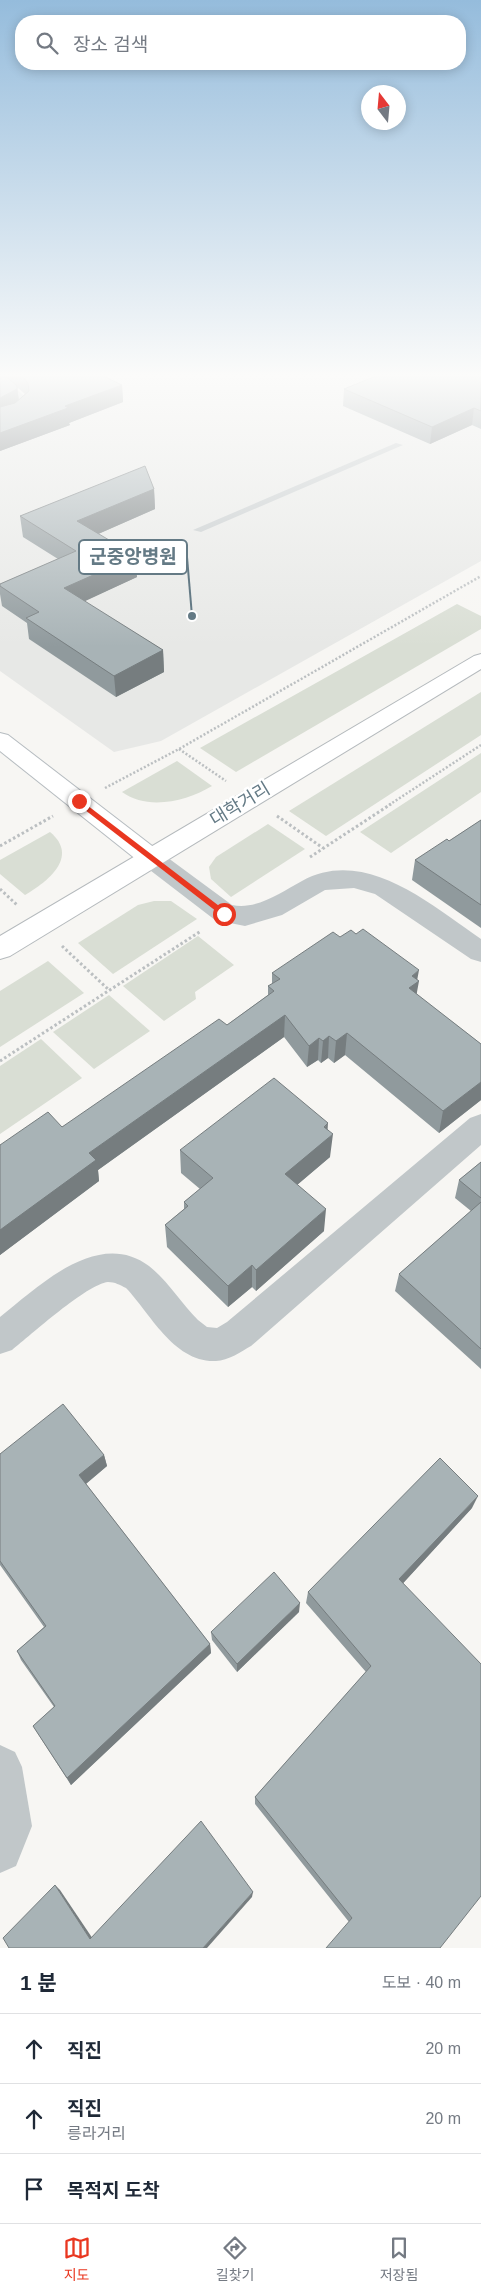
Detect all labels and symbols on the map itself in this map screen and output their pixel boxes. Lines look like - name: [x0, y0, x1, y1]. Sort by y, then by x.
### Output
- north arrow: [361, 85, 406, 130]
- callout: 군중앙병원: [79, 540, 187, 574]
- text: 군중앙병원: [89, 546, 177, 567]
- street label: 대학거리: [206, 778, 274, 830]
- route end: [68, 790, 91, 813]
- route start: [213, 903, 236, 926]

